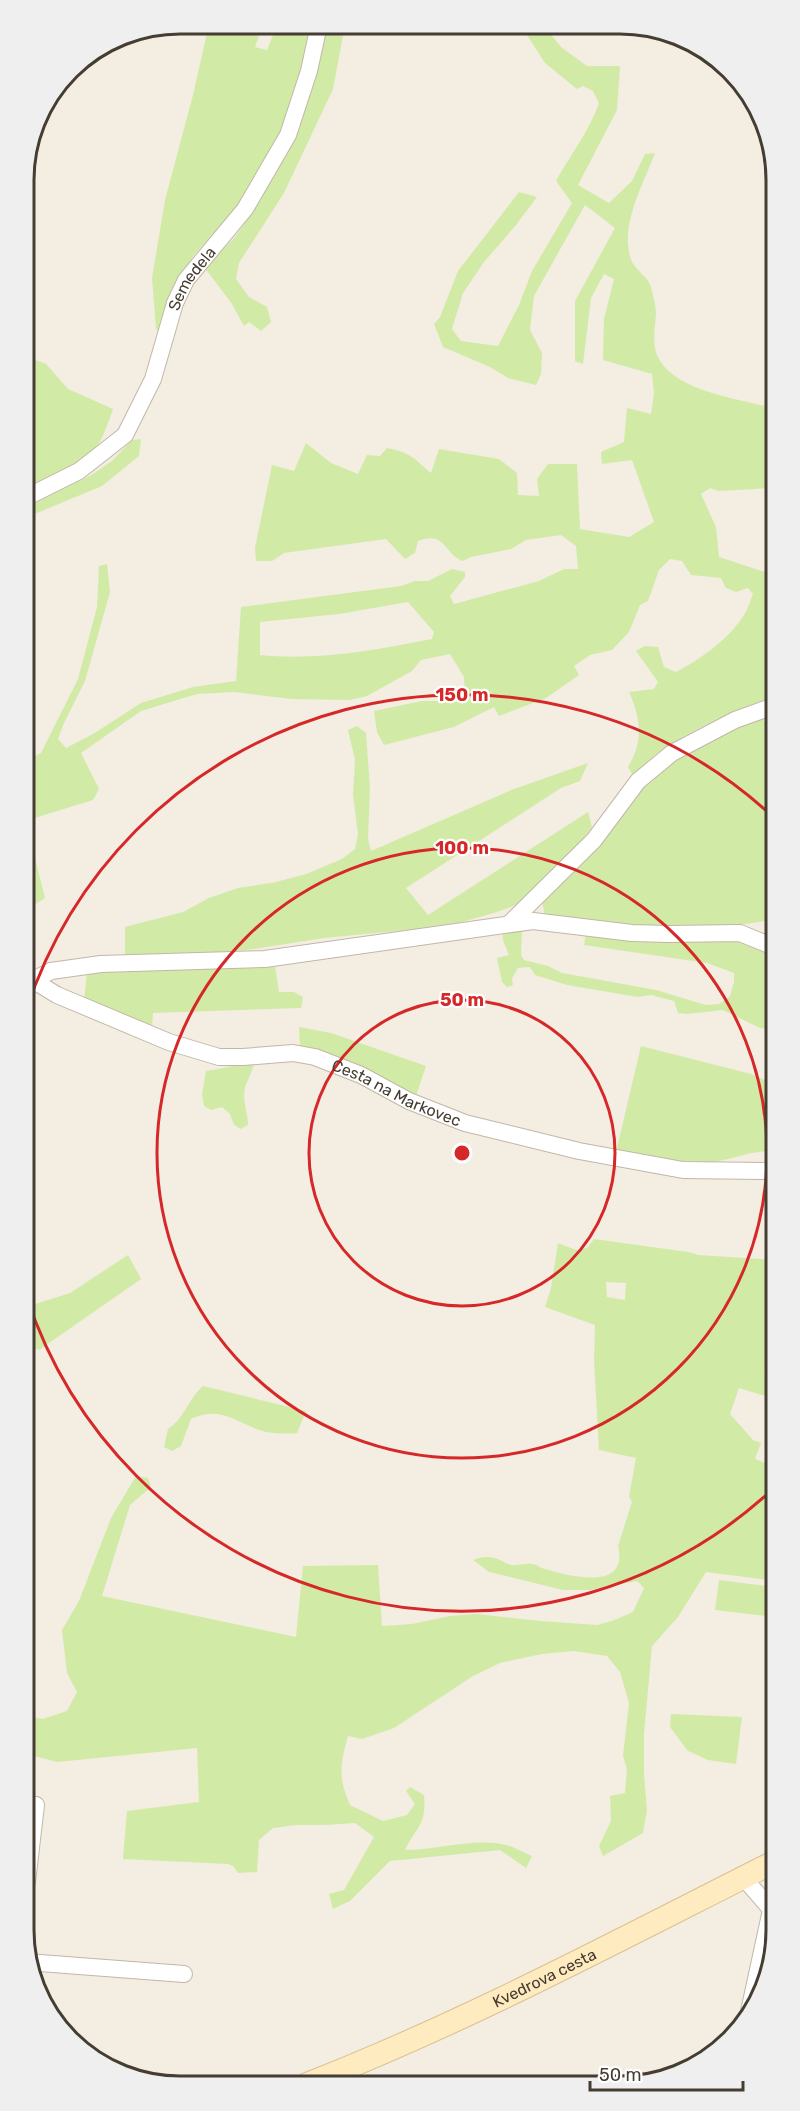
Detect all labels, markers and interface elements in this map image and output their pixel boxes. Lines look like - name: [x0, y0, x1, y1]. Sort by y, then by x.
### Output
- street label: Semedela: [164, 243, 219, 313]
- text: 150 m: [435, 684, 489, 706]
- text: 100 m: [435, 837, 489, 859]
- text: 50 m: [440, 989, 484, 1011]
- street label: Cesta na Markovec: [329, 1055, 464, 1130]
- centre of rings: [452, 1143, 472, 1163]
- street label: Kvedrova cesta: [489, 1944, 599, 2011]
- scale bar: [590, 2054, 743, 2092]
- text: 50 m: [599, 2064, 642, 2086]

